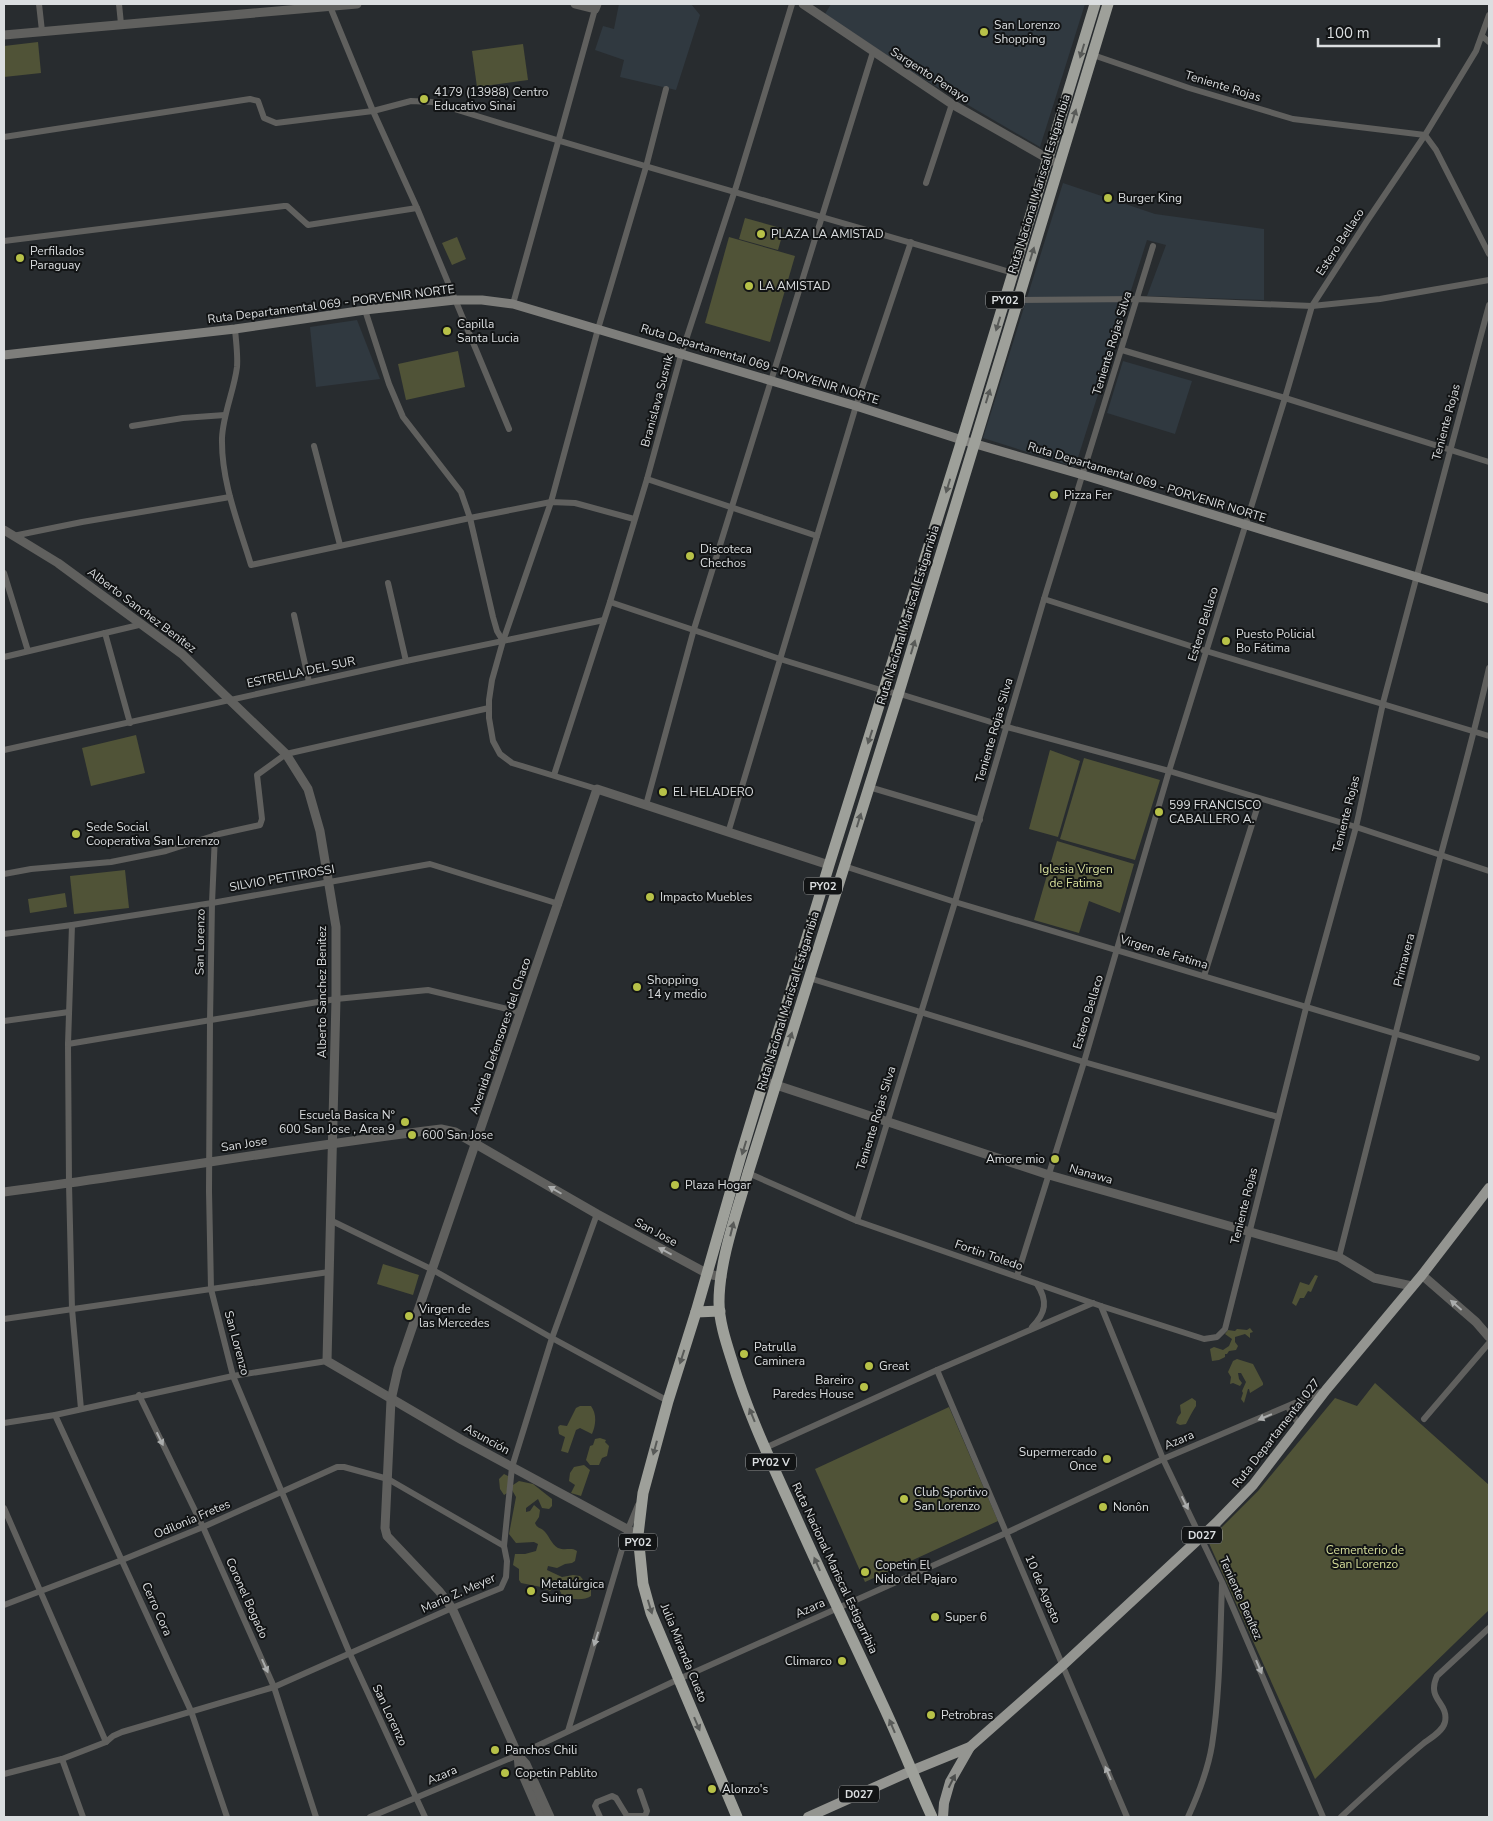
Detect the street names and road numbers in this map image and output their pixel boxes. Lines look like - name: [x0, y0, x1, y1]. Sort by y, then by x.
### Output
- street label: Sargento Penayo: [887, 43, 973, 107]
- street label: Teniente Rojas: [1183, 67, 1263, 105]
- street label: Ruta Nacional Mariscal Estigarribia: [1004, 92, 1074, 276]
- street label: Estero Bellaco: [1312, 205, 1368, 279]
- street label: Ruta Departamental 069 - PORVENIR NORTE: [207, 281, 455, 327]
- street label: Teniente Rojas Silva: [1089, 289, 1135, 397]
- road number: PY02: [986, 292, 1024, 308]
- street label: Ruta Departamental 069 - PORVENIR NORTE: [639, 320, 881, 408]
- street label: Branislava Susnik: [637, 352, 677, 449]
- street label: Teniente Rojas: [1428, 382, 1464, 462]
- street label: Ruta Departamental 069 - PORVENIR NORTE: [1026, 438, 1268, 526]
- street label: Ruta Nacional Mariscal Estigarribia: [873, 523, 943, 707]
- street label: Alberto Sanchez Benitez: [84, 564, 200, 656]
- street label: Estero Bellaco: [1184, 584, 1222, 663]
- street label: ESTRELLA DEL SUR: [245, 653, 357, 691]
- street label: Teniente Rojas Silva: [971, 676, 1017, 784]
- street label: Teniente Rojas: [1329, 774, 1363, 854]
- street label: SILVIO PETTIROSSI: [228, 861, 336, 895]
- road number: PY02: [804, 878, 842, 894]
- street label: San Lorenzo: [191, 908, 209, 975]
- street label: Ruta Nacional Mariscal Estigarribia: [753, 909, 823, 1093]
- street label: Alberto Sanchez Benitez: [314, 925, 330, 1058]
- street label: Virgen de Fatima: [1117, 931, 1210, 973]
- street label: Primavera: [1390, 932, 1418, 988]
- street label: Avenida Defensores del Chaco: [466, 955, 534, 1116]
- street label: Estero Bellaco: [1069, 972, 1107, 1051]
- street label: Teniente Rojas Silva: [853, 1064, 899, 1172]
- street label: San Jose: [220, 1132, 268, 1156]
- street label: Nanawa: [1067, 1160, 1115, 1188]
- street label: Teniente Rojas: [1227, 1166, 1261, 1246]
- street label: San Jose: [632, 1214, 680, 1250]
- street label: Fortin Toledo: [953, 1236, 1025, 1274]
- street label: San Lorenzo: [221, 1309, 253, 1377]
- street label: Ruta Departamental 027: [1228, 1375, 1324, 1491]
- street label: Asunción: [461, 1420, 513, 1458]
- street label: Azara: [1162, 1427, 1196, 1453]
- road number: PY02 V: [746, 1454, 796, 1470]
- street label: Ruta Nacional Mariscal Estigarribia: [788, 1480, 882, 1656]
- street label: Odilonia Fretes: [151, 1496, 233, 1542]
- road number: D027: [1182, 1526, 1222, 1544]
- road number: PY02: [619, 1534, 657, 1550]
- street label: 10 de Agosto: [1021, 1552, 1065, 1626]
- street label: Teniente Benítez: [1216, 1554, 1267, 1642]
- street label: Coronel Bogado: [222, 1555, 272, 1641]
- street label: Mario Z. Meyer: [418, 1569, 498, 1617]
- street label: Cerro Cora: [138, 1580, 176, 1638]
- street label: Azara: [792, 1594, 828, 1622]
- street label: Julia Miranda Cueto: [657, 1600, 711, 1705]
- street label: San Lorenzo: [369, 1682, 411, 1749]
- street label: Azara: [425, 1762, 459, 1788]
- road number: D027: [839, 1786, 879, 1802]

